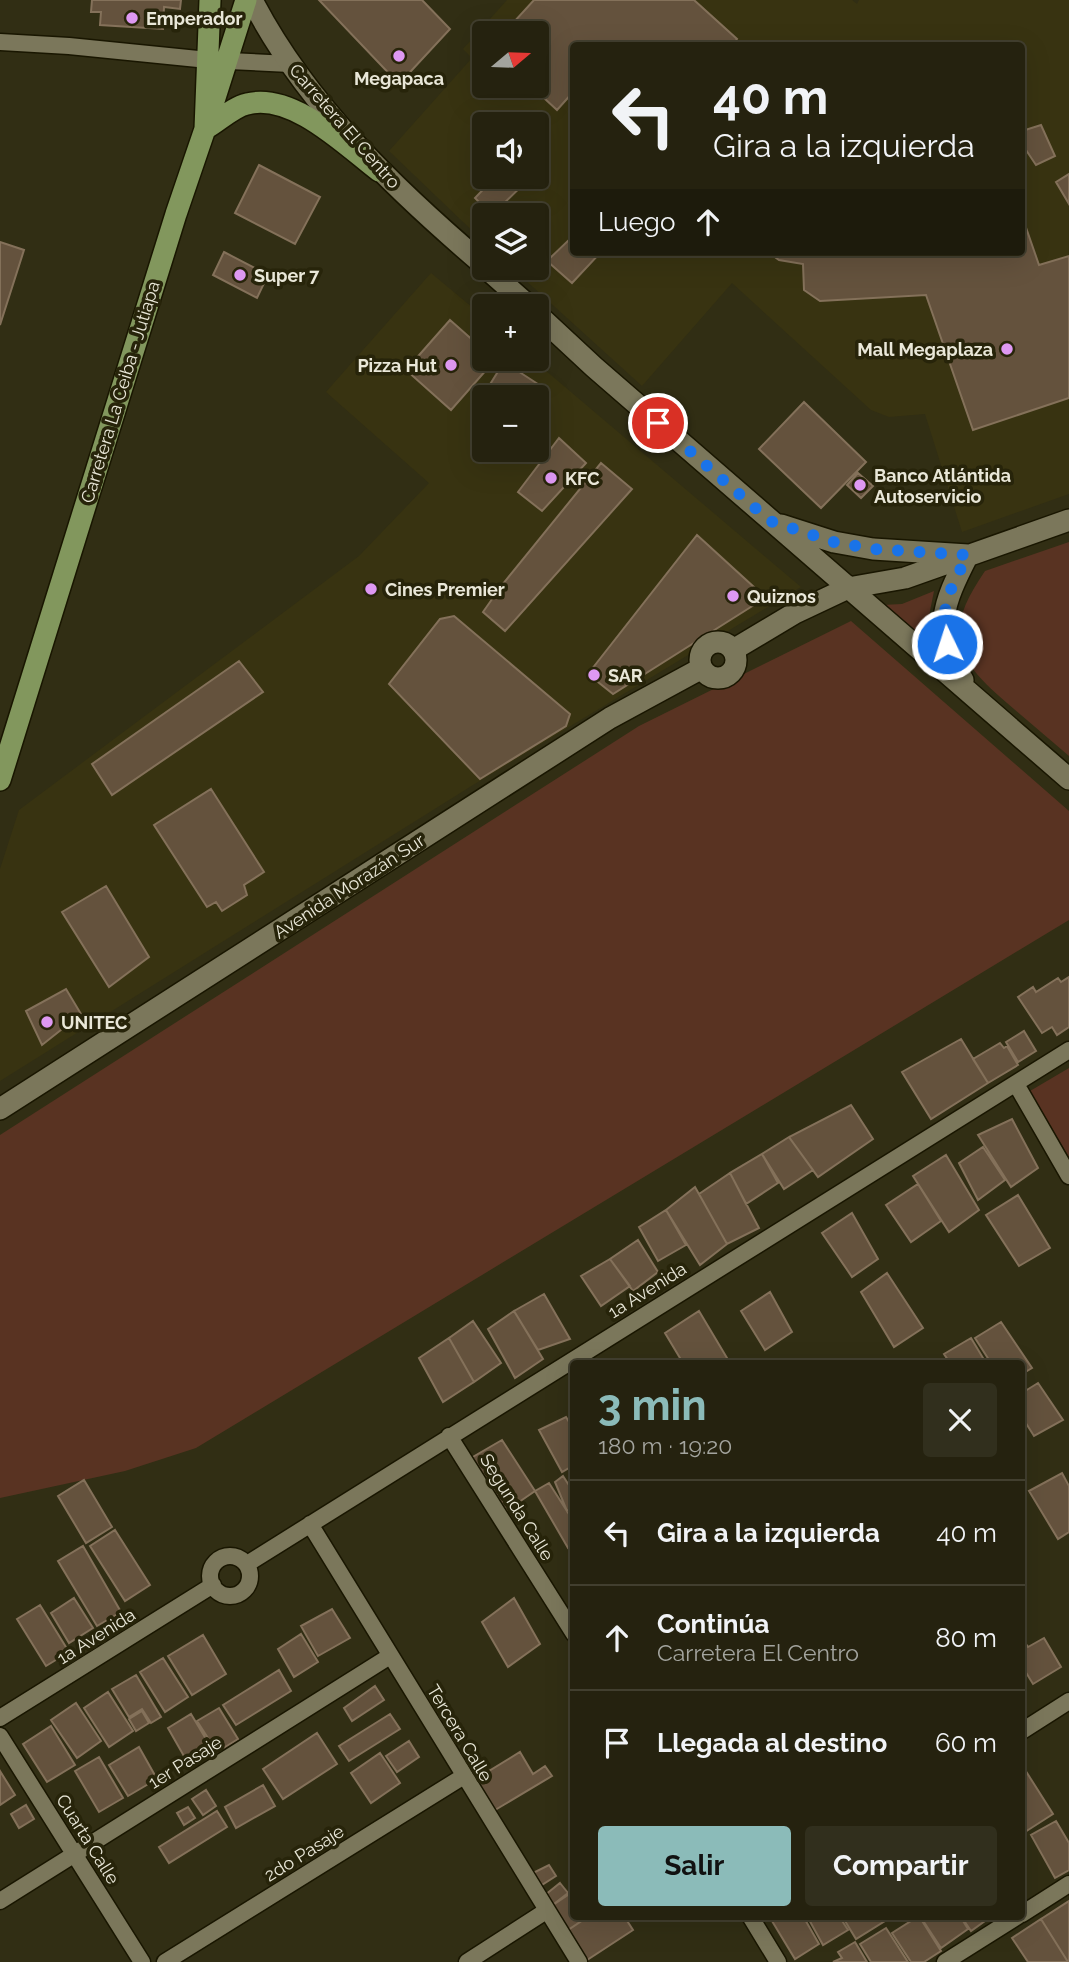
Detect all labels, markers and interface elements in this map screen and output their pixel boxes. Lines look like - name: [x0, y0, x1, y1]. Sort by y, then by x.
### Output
- place label: Emperador: [146, 8, 242, 29]
- marker: Emperador: [124, 10, 140, 26]
- north arrow: [472, 21, 550, 98]
- map controls: [472, 21, 549, 462]
- marker: Megapaca: [391, 48, 407, 64]
- street label: Carretera El Centro: [285, 59, 405, 193]
- place label: Megapaca: [354, 68, 444, 89]
- text: 40 m: [713, 68, 828, 125]
- icon: left: [598, 70, 689, 161]
- button: sound: [472, 112, 549, 189]
- text: Gira a la izquierda: [713, 127, 975, 164]
- button: layers: [472, 203, 549, 280]
- icon: ahead: [689, 203, 727, 241]
- text: Luego: [598, 207, 675, 237]
- place label: Super 7: [254, 265, 320, 286]
- marker: Super 7: [232, 267, 248, 283]
- street label: Carretera La Ceiba - Jutiapa: [76, 278, 164, 506]
- button: +: [472, 294, 549, 371]
- place label: Mall Megaplaza: [857, 339, 993, 360]
- marker: Mall Megaplaza: [999, 341, 1015, 357]
- place label: Pizza Hut: [357, 355, 437, 376]
- marker: Pizza Hut: [443, 357, 459, 373]
- button: −: [472, 385, 549, 462]
- pin: [628, 393, 688, 453]
- icon: arrive: [639, 404, 677, 442]
- place label: Banco Atlántida Autoservicio: [874, 465, 1011, 507]
- place label: KFC: [565, 468, 600, 489]
- marker: KFC: [543, 470, 559, 486]
- marker: Banco Atlántida Autoservicio: [852, 477, 868, 493]
- place label: Cines Premier: [385, 579, 505, 600]
- marker: Cines Premier: [363, 581, 379, 597]
- place label: Quiznos: [747, 586, 816, 607]
- marker: Quiznos: [725, 588, 741, 604]
- position arrow: [910, 607, 984, 681]
- place label: SAR: [608, 665, 643, 686]
- marker: SAR: [586, 667, 602, 683]
- street label: Avenida Morazán Sur: [270, 829, 429, 943]
- place label: UNITEC: [61, 1012, 127, 1033]
- marker: UNITEC: [39, 1014, 55, 1030]
- street label: 1a Avenida: [604, 1258, 690, 1322]
- text: 3 min: [598, 1381, 707, 1430]
- button: close: [923, 1383, 997, 1457]
- text: 180 m · 19:20: [598, 1432, 732, 1459]
- street label: Segunda Calle: [476, 1450, 558, 1565]
- icon: left: [598, 1514, 636, 1552]
- text: Gira a la izquierda: [657, 1518, 880, 1548]
- text: 40 m: [936, 1518, 997, 1548]
- street label: 1a Avenida: [53, 1604, 139, 1668]
- text: Continúa: [657, 1609, 769, 1639]
- icon: ahead: [598, 1619, 636, 1657]
- text: 80 m: [935, 1623, 997, 1653]
- text: Carretera El Centro: [657, 1639, 859, 1666]
- street label: Tercera Calle: [423, 1681, 497, 1786]
- icon: arrive: [598, 1724, 636, 1762]
- text: Llegada al destino: [657, 1728, 887, 1758]
- text: 60 m: [935, 1728, 997, 1758]
- street label: 1er Pasaje: [144, 1731, 226, 1793]
- street label: Cuarta Calle: [52, 1790, 124, 1888]
- street label: 2do Pasaje: [260, 1820, 348, 1886]
- button: Salir: [598, 1826, 791, 1906]
- button: Compartir: [805, 1826, 997, 1906]

